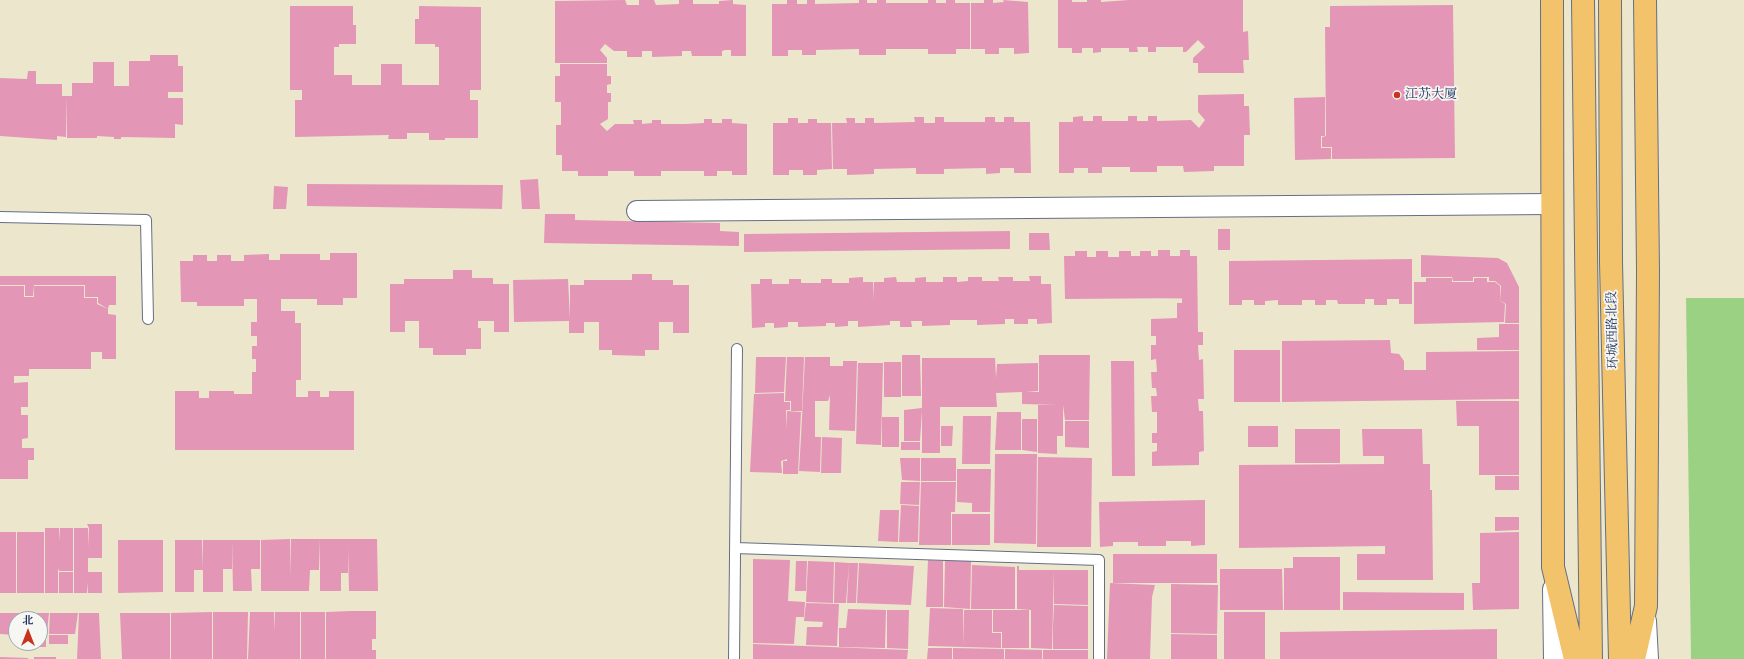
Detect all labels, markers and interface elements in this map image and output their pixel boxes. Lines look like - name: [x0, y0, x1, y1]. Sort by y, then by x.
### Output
- place label: 江苏大厦: [1405, 87, 1457, 103]
- marker: 江苏大厦: [1392, 90, 1402, 100]
- street label: 环城西路北段: [1605, 291, 1621, 369]
- north arrow: [8, 611, 48, 651]
- text: 北: [23, 612, 34, 628]

